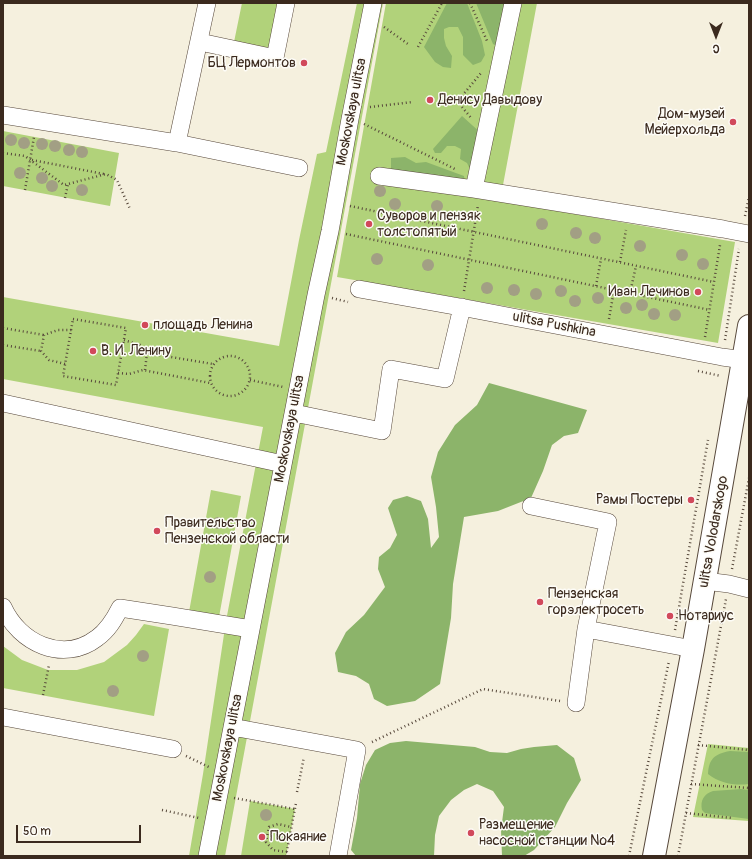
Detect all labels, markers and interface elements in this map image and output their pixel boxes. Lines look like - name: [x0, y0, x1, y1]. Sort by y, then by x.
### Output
- north arrow: [696, 16, 736, 56]
- text: С: [713, 42, 719, 55]
- place label: БЦ Лермонтов: [208, 55, 296, 71]
- street label: Moskovskaya ulitsa: [333, 57, 371, 167]
- marker: БЦ Лермонтов: [299, 58, 309, 68]
- place label: Денису Давыдову: [438, 92, 542, 108]
- marker: Денису Давыдову: [425, 95, 435, 105]
- place label: Дом-музей Мейерхольда: [645, 106, 725, 138]
- marker: Дом-музей Мейерхольда: [728, 117, 738, 127]
- place label: Суворов и пензяк толстопятый: [377, 208, 481, 240]
- marker: Суворов и пензяк толстопятый: [364, 219, 374, 229]
- place label: Иван Лечинов: [608, 284, 690, 300]
- marker: Иван Лечинов: [693, 287, 703, 297]
- street label: ulitsa Pushkina: [511, 309, 597, 341]
- place label: площадь Ленина: [153, 317, 253, 333]
- marker: площадь Ленина: [140, 320, 150, 330]
- place label: В. И. Ленину: [101, 343, 171, 359]
- marker: В. И. Ленину: [88, 346, 98, 356]
- street label: Moskovskaya ulitsa: [271, 374, 309, 484]
- street label: ulitsa Volodarskogo: [696, 475, 732, 589]
- place label: Рамы Постеры: [596, 492, 683, 508]
- marker: Рамы Постеры: [686, 495, 696, 505]
- place label: Правительство Пензенской области: [165, 515, 289, 548]
- marker: Правительство Пензенской области: [152, 526, 162, 536]
- place label: Пензенская горэлектросеть: [548, 586, 645, 618]
- marker: Пензенская горэлектросеть: [535, 597, 545, 607]
- place label: Нотариус: [678, 608, 734, 624]
- marker: Нотариус: [665, 611, 675, 621]
- street label: Moskovskaya ulitsa: [209, 693, 247, 803]
- scale bar: [18, 817, 143, 843]
- place label: Размещение насосной станции №4: [479, 817, 615, 850]
- text: 50 m: [23, 824, 51, 839]
- marker: Размещение насосной станции №4: [466, 828, 476, 838]
- place label: Покаяние: [270, 829, 326, 845]
- marker: Покаяние: [257, 832, 267, 842]

